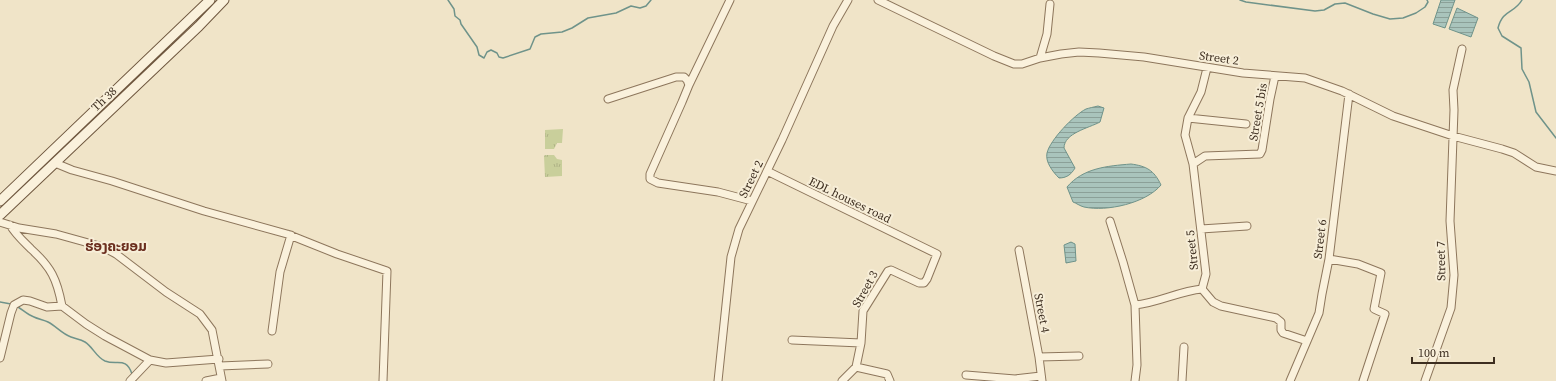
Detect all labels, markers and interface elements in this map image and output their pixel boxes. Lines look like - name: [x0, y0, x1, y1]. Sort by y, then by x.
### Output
- street label: Street 2: [1198, 47, 1240, 69]
- street label: Street 5 bis: [1245, 82, 1271, 142]
- street label: Th 38: [88, 83, 120, 115]
- street label: Street 2: [735, 158, 767, 200]
- street label: EDL houses road: [806, 173, 894, 227]
- street label: Street 6: [1310, 218, 1330, 260]
- street label: Street 5: [1182, 229, 1202, 271]
- district label: ຮ່ອງຄະຍອມ: [85, 236, 147, 256]
- street label: Street 7: [1433, 241, 1449, 281]
- street label: Street 3: [848, 268, 882, 310]
- street label: Street 4: [1030, 292, 1054, 334]
- scale bar: [1412, 339, 1494, 365]
- text: 100 m: [1418, 345, 1450, 361]

